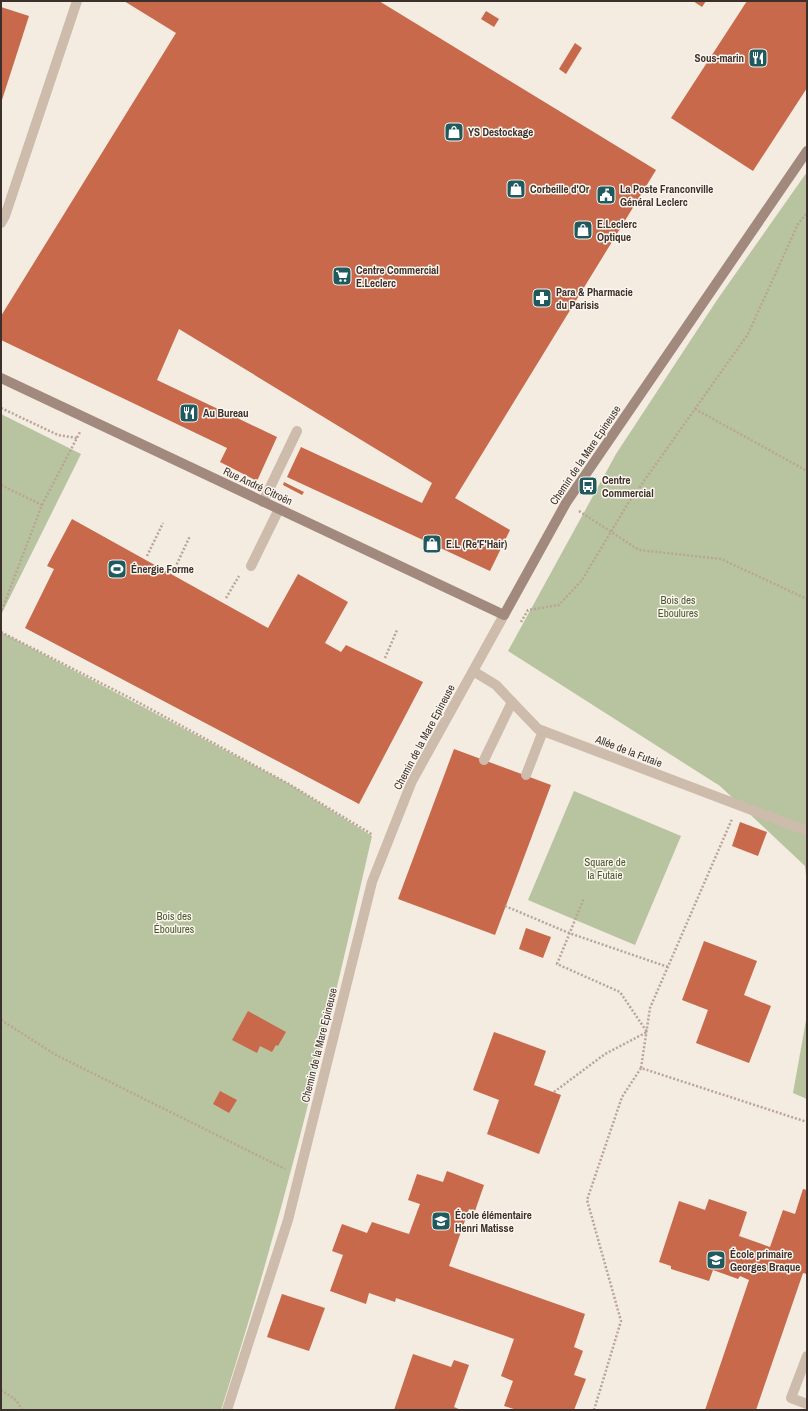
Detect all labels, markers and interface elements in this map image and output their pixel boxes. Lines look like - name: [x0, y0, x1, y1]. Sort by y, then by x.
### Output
- restaurant icon: Sous-marin: [747, 47, 769, 69]
- place label: Sous-marin: [694, 51, 744, 65]
- shop icon: YS Destockage: [443, 121, 465, 143]
- place label: YS Destockage: [468, 125, 533, 139]
- shop icon: Corbeille d'Or: [505, 178, 527, 200]
- place label: Corbeille d'Or: [530, 182, 590, 196]
- place label: La Poste Franconville Général Leclerc: [620, 182, 713, 209]
- public building icon: La Poste Franconville Général Leclerc: [595, 184, 617, 206]
- place label: E.Leclerc Optique: [597, 217, 637, 244]
- shop icon: E.Leclerc Optique: [572, 219, 594, 241]
- place label: Centre Commercial E.Leclerc: [356, 263, 439, 290]
- supermarket icon: Centre Commercial E.Leclerc: [331, 265, 353, 287]
- place label: Para & Pharmacie du Parisis: [556, 285, 633, 312]
- pharmacy icon: Para & Pharmacie du Parisis: [531, 287, 553, 309]
- restaurant icon: Au Bureau: [178, 402, 200, 424]
- street label: Chemin de la Mare Epineuse: [546, 402, 624, 508]
- place label: Au Bureau: [203, 406, 249, 420]
- street label: Rue André Citroën: [221, 464, 295, 508]
- place label: Centre Commercial: [602, 473, 654, 500]
- bus stop icon: Centre Commercial: [577, 475, 599, 497]
- shop icon: E.L (Re'F'Hair): [421, 533, 443, 555]
- place label: E.L (Re'F'Hair): [446, 537, 507, 551]
- sports icon: Énergie Forme: [106, 558, 128, 580]
- place label: Énergie Forme: [131, 562, 194, 576]
- park label: Bois des Eboulures: [658, 593, 699, 620]
- street label: Chemin de la Mare Epineuse: [390, 682, 458, 792]
- street label: Allée de la Futaie: [593, 732, 664, 770]
- park label: Square de la Futaie: [584, 855, 626, 882]
- park label: Bois des Éboulures: [154, 909, 195, 936]
- street label: Chemin de la Mare Epineuse: [298, 986, 340, 1104]
- place label: École élémentaire Henri Matisse: [455, 1208, 532, 1235]
- school or university icon: École élémentaire Henri Matisse: [430, 1210, 452, 1232]
- place label: École primaire Georges Braque: [730, 1247, 800, 1274]
- school or university icon: École primaire Georges Braque: [705, 1249, 727, 1271]

